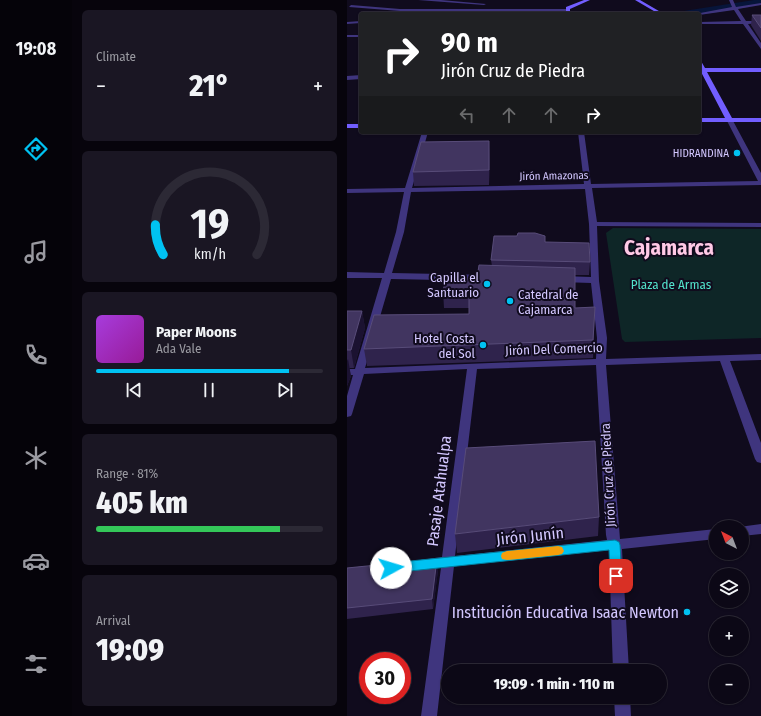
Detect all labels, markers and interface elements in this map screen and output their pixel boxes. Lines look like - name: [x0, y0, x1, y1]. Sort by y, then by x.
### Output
- text: 90 m: [441, 26, 498, 59]
- icon: right: [375, 28, 427, 80]
- text: 19:08: [16, 38, 56, 60]
- text: Climate: [96, 49, 136, 64]
- text: Jirón Cruz de Piedra: [441, 60, 585, 82]
- text: 21°: [189, 68, 230, 104]
- text: −: [96, 73, 106, 100]
- text: +: [313, 73, 323, 100]
- icon: left: [456, 104, 478, 126]
- icon: ahead: [498, 104, 520, 126]
- icon: ahead: [540, 104, 562, 126]
- icon: right: [582, 104, 604, 126]
- icon: directions: [22, 135, 50, 163]
- place label: HIDRANDINA: [673, 147, 729, 160]
- marker: HIDRANDINA: [732, 148, 742, 158]
- street label: Jirón Amazonas: [519, 169, 589, 183]
- text: 19: [190, 199, 229, 249]
- district label: Cajamarca: [624, 235, 714, 261]
- icon: music: [22, 238, 50, 266]
- text: km/h: [194, 245, 225, 262]
- place label: Capilla el Santuario: [427, 270, 480, 300]
- park label: Plaza de Armas: [631, 277, 712, 292]
- marker: Capilla el Santuario: [482, 279, 492, 289]
- place label: Catedral de Cajamarca: [518, 287, 579, 317]
- marker: Catedral de Cajamarca: [505, 296, 515, 306]
- text: Paper Moons: [156, 323, 237, 341]
- place label: Hotel Costa del Sol: [414, 331, 476, 361]
- marker: Hotel Costa del Sol: [478, 340, 488, 350]
- street label: Jirón Del Comercio: [505, 340, 603, 358]
- icon: phone: [22, 341, 50, 369]
- text: Ada Vale: [156, 341, 201, 356]
- icon: previous: [123, 379, 145, 401]
- icon: pause: [198, 379, 220, 401]
- icon: next: [274, 379, 296, 401]
- street label: Jirón Cruz de Piedra: [598, 423, 618, 527]
- street label: Pasaje Atahualpa: [423, 434, 455, 548]
- icon: climate: [22, 444, 50, 472]
- text: Range · 81%: [96, 466, 158, 481]
- text: 405 km: [96, 485, 188, 521]
- north arrow: [709, 520, 749, 560]
- map controls: [709, 520, 749, 704]
- street label: Jirón Junín: [495, 523, 565, 549]
- icon: car: [22, 547, 50, 575]
- position arrow: [370, 547, 412, 589]
- pin: [599, 559, 633, 593]
- icon: arrive: [605, 565, 627, 587]
- button: layers: [709, 568, 749, 608]
- place label: Institución Educativa Isaac Newton: [452, 603, 679, 622]
- marker: Institución Educativa Isaac Newton: [682, 607, 692, 617]
- text: Arrival: [96, 613, 130, 628]
- button: +: [709, 616, 749, 656]
- text: 19:09: [96, 632, 164, 668]
- icon: filters: [22, 650, 50, 678]
- speed limit sign: 30: [359, 652, 411, 704]
- button: −: [709, 664, 749, 704]
- text: 19:09 · 1 min · 110 m: [493, 675, 615, 693]

